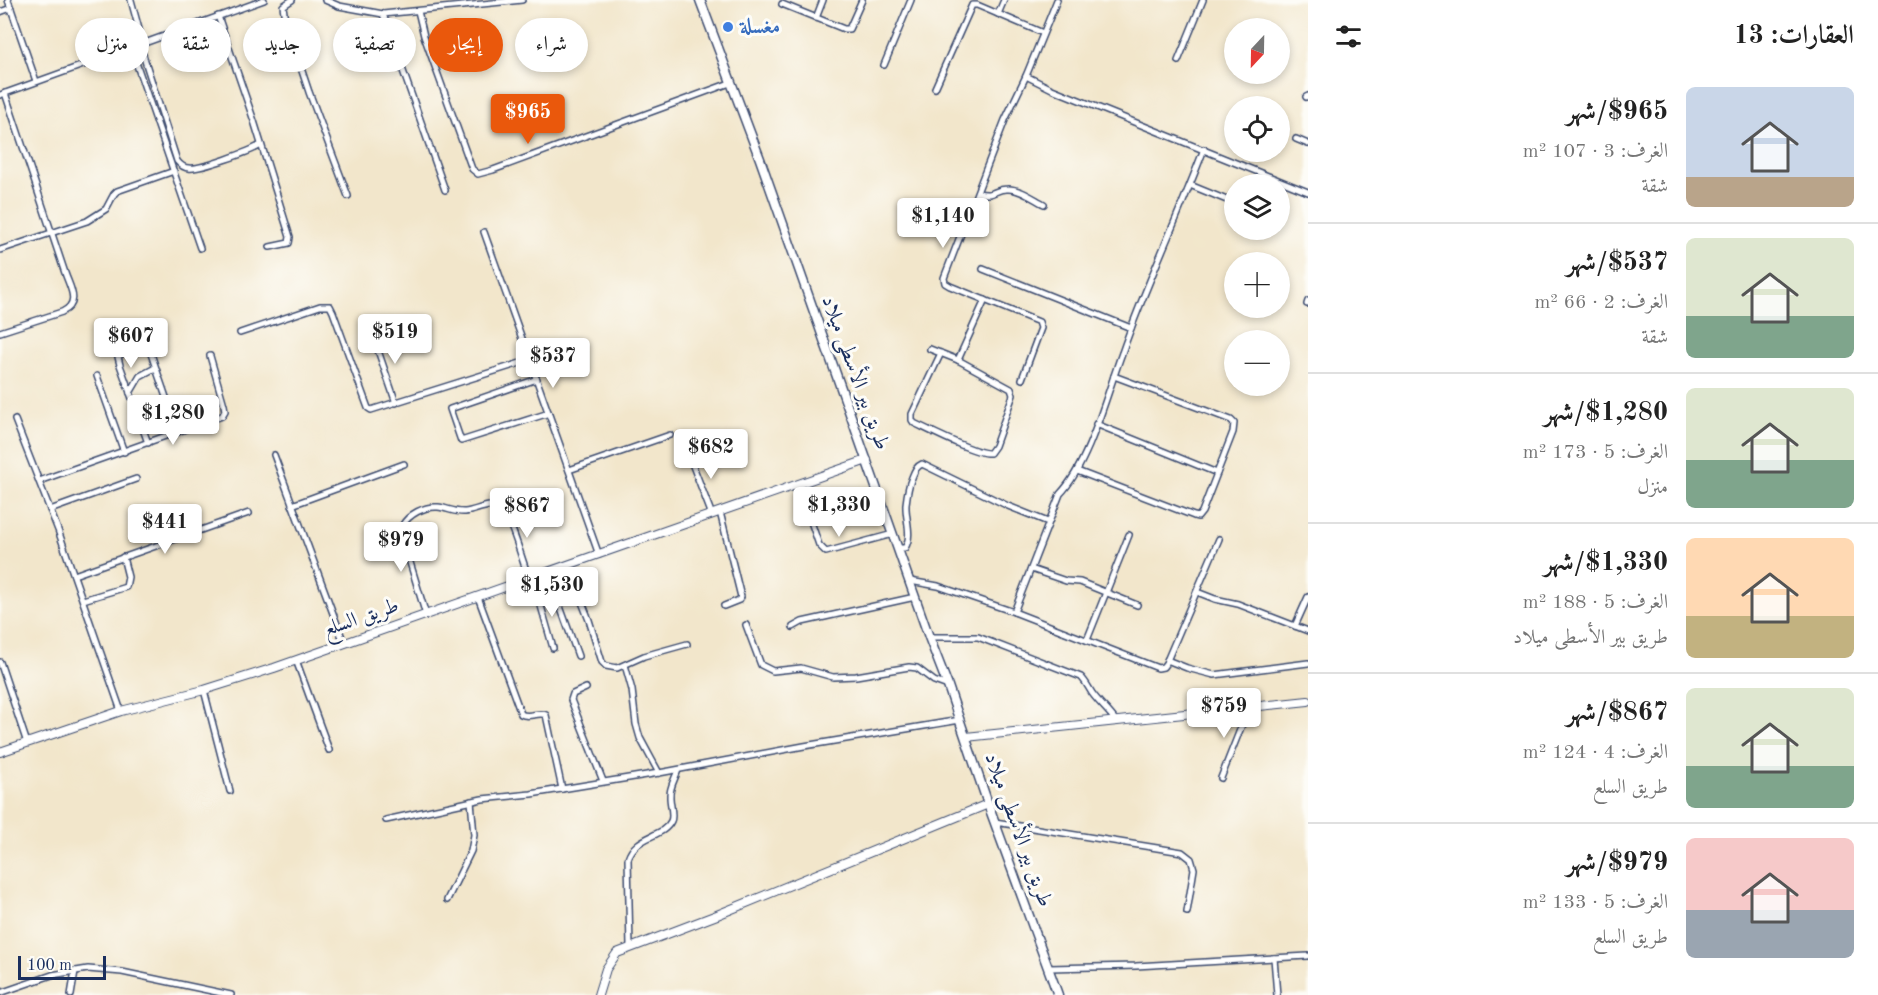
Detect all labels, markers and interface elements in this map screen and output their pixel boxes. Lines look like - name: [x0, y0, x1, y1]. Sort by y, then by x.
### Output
- place label: مغسلة: [738, 17, 780, 38]
- chip: منزل: [75, 18, 149, 72]
- chip: شقة: [161, 18, 231, 72]
- chip: جديد: [243, 18, 321, 72]
- chip: تصفية: [333, 18, 416, 72]
- chip: إيجار: [428, 18, 503, 72]
- chip: شراء: [515, 18, 588, 72]
- north arrow: [1224, 18, 1290, 84]
- map controls: [1224, 18, 1290, 396]
- marker: مغسلة: [721, 20, 735, 34]
- icon: filters: [1332, 20, 1365, 53]
- text: العقارات: 13: [1734, 23, 1854, 49]
- pin: $965: [492, 94, 564, 145]
- button: locate: [1224, 96, 1290, 162]
- text: $965/شهر: [1566, 99, 1668, 125]
- text: $965: [505, 103, 551, 123]
- icon: home: [1734, 111, 1806, 183]
- text: الغرف: 3 · 107 m²: [1523, 142, 1668, 162]
- button: layers: [1224, 174, 1290, 240]
- text: شقة: [1642, 177, 1668, 197]
- pin: $1,140: [894, 198, 992, 249]
- text: $1,140: [911, 207, 975, 227]
- text: $537/شهر: [1566, 250, 1668, 276]
- button: +: [1224, 252, 1290, 318]
- icon: home: [1734, 262, 1806, 334]
- street label: طريق بير الأسطى ميلاد: [815, 291, 898, 454]
- text: الغرف: 2 · 66 m²: [1534, 293, 1668, 313]
- pin: $519: [359, 314, 431, 365]
- pin: $607: [95, 318, 167, 369]
- text: $519: [372, 323, 418, 343]
- text: $607: [108, 327, 154, 347]
- text: شقة: [1642, 328, 1668, 348]
- button: −: [1224, 330, 1290, 396]
- pin: $537: [517, 338, 589, 389]
- text: $537: [530, 347, 576, 367]
- pin: $1,280: [124, 395, 222, 446]
- text: $1,280/شهر: [1544, 400, 1668, 426]
- text: $1,280: [141, 404, 205, 424]
- icon: home: [1734, 412, 1806, 484]
- pin: $682: [675, 429, 747, 480]
- text: $682: [688, 438, 734, 458]
- text: الغرف: 5 · 173 m²: [1523, 443, 1668, 463]
- text: منزل: [1637, 478, 1668, 498]
- pin: $1,330: [790, 487, 888, 538]
- pin: $867: [491, 488, 563, 539]
- text: $1,330: [807, 496, 871, 516]
- text: $867: [504, 497, 550, 517]
- pin: $441: [129, 504, 201, 555]
- text: $441: [142, 513, 188, 533]
- pin: $979: [365, 522, 437, 573]
- text: $979: [378, 531, 424, 551]
- text: $1,330/شهر: [1544, 550, 1668, 576]
- icon: home: [1734, 562, 1806, 634]
- pin: $1,530: [503, 567, 601, 618]
- text: $1,530: [520, 576, 584, 596]
- text: الغرف: 5 · 188 m²: [1523, 593, 1668, 613]
- street label: طريق السلع: [320, 595, 404, 647]
- text: طريق بير الأسطى ميلاد: [1513, 628, 1668, 648]
- pin: $759: [1188, 688, 1260, 739]
- text: $759: [1201, 697, 1247, 717]
- text: $867/شهر: [1566, 700, 1668, 726]
- icon: home: [1734, 712, 1806, 784]
- text: الغرف: 4 · 124 m²: [1523, 743, 1668, 763]
- street label: طريق بير الأسطى ميلاد: [978, 748, 1061, 911]
- text: طريق السلع: [1593, 778, 1668, 798]
- text: $979/شهر: [1566, 850, 1668, 876]
- icon: home: [1734, 862, 1806, 934]
- text: الغرف: 5 · 133 m²: [1523, 893, 1668, 913]
- text: طريق السلع: [1593, 928, 1668, 948]
- scale bar: [18, 953, 106, 980]
- text: 100 m: [27, 958, 72, 974]

